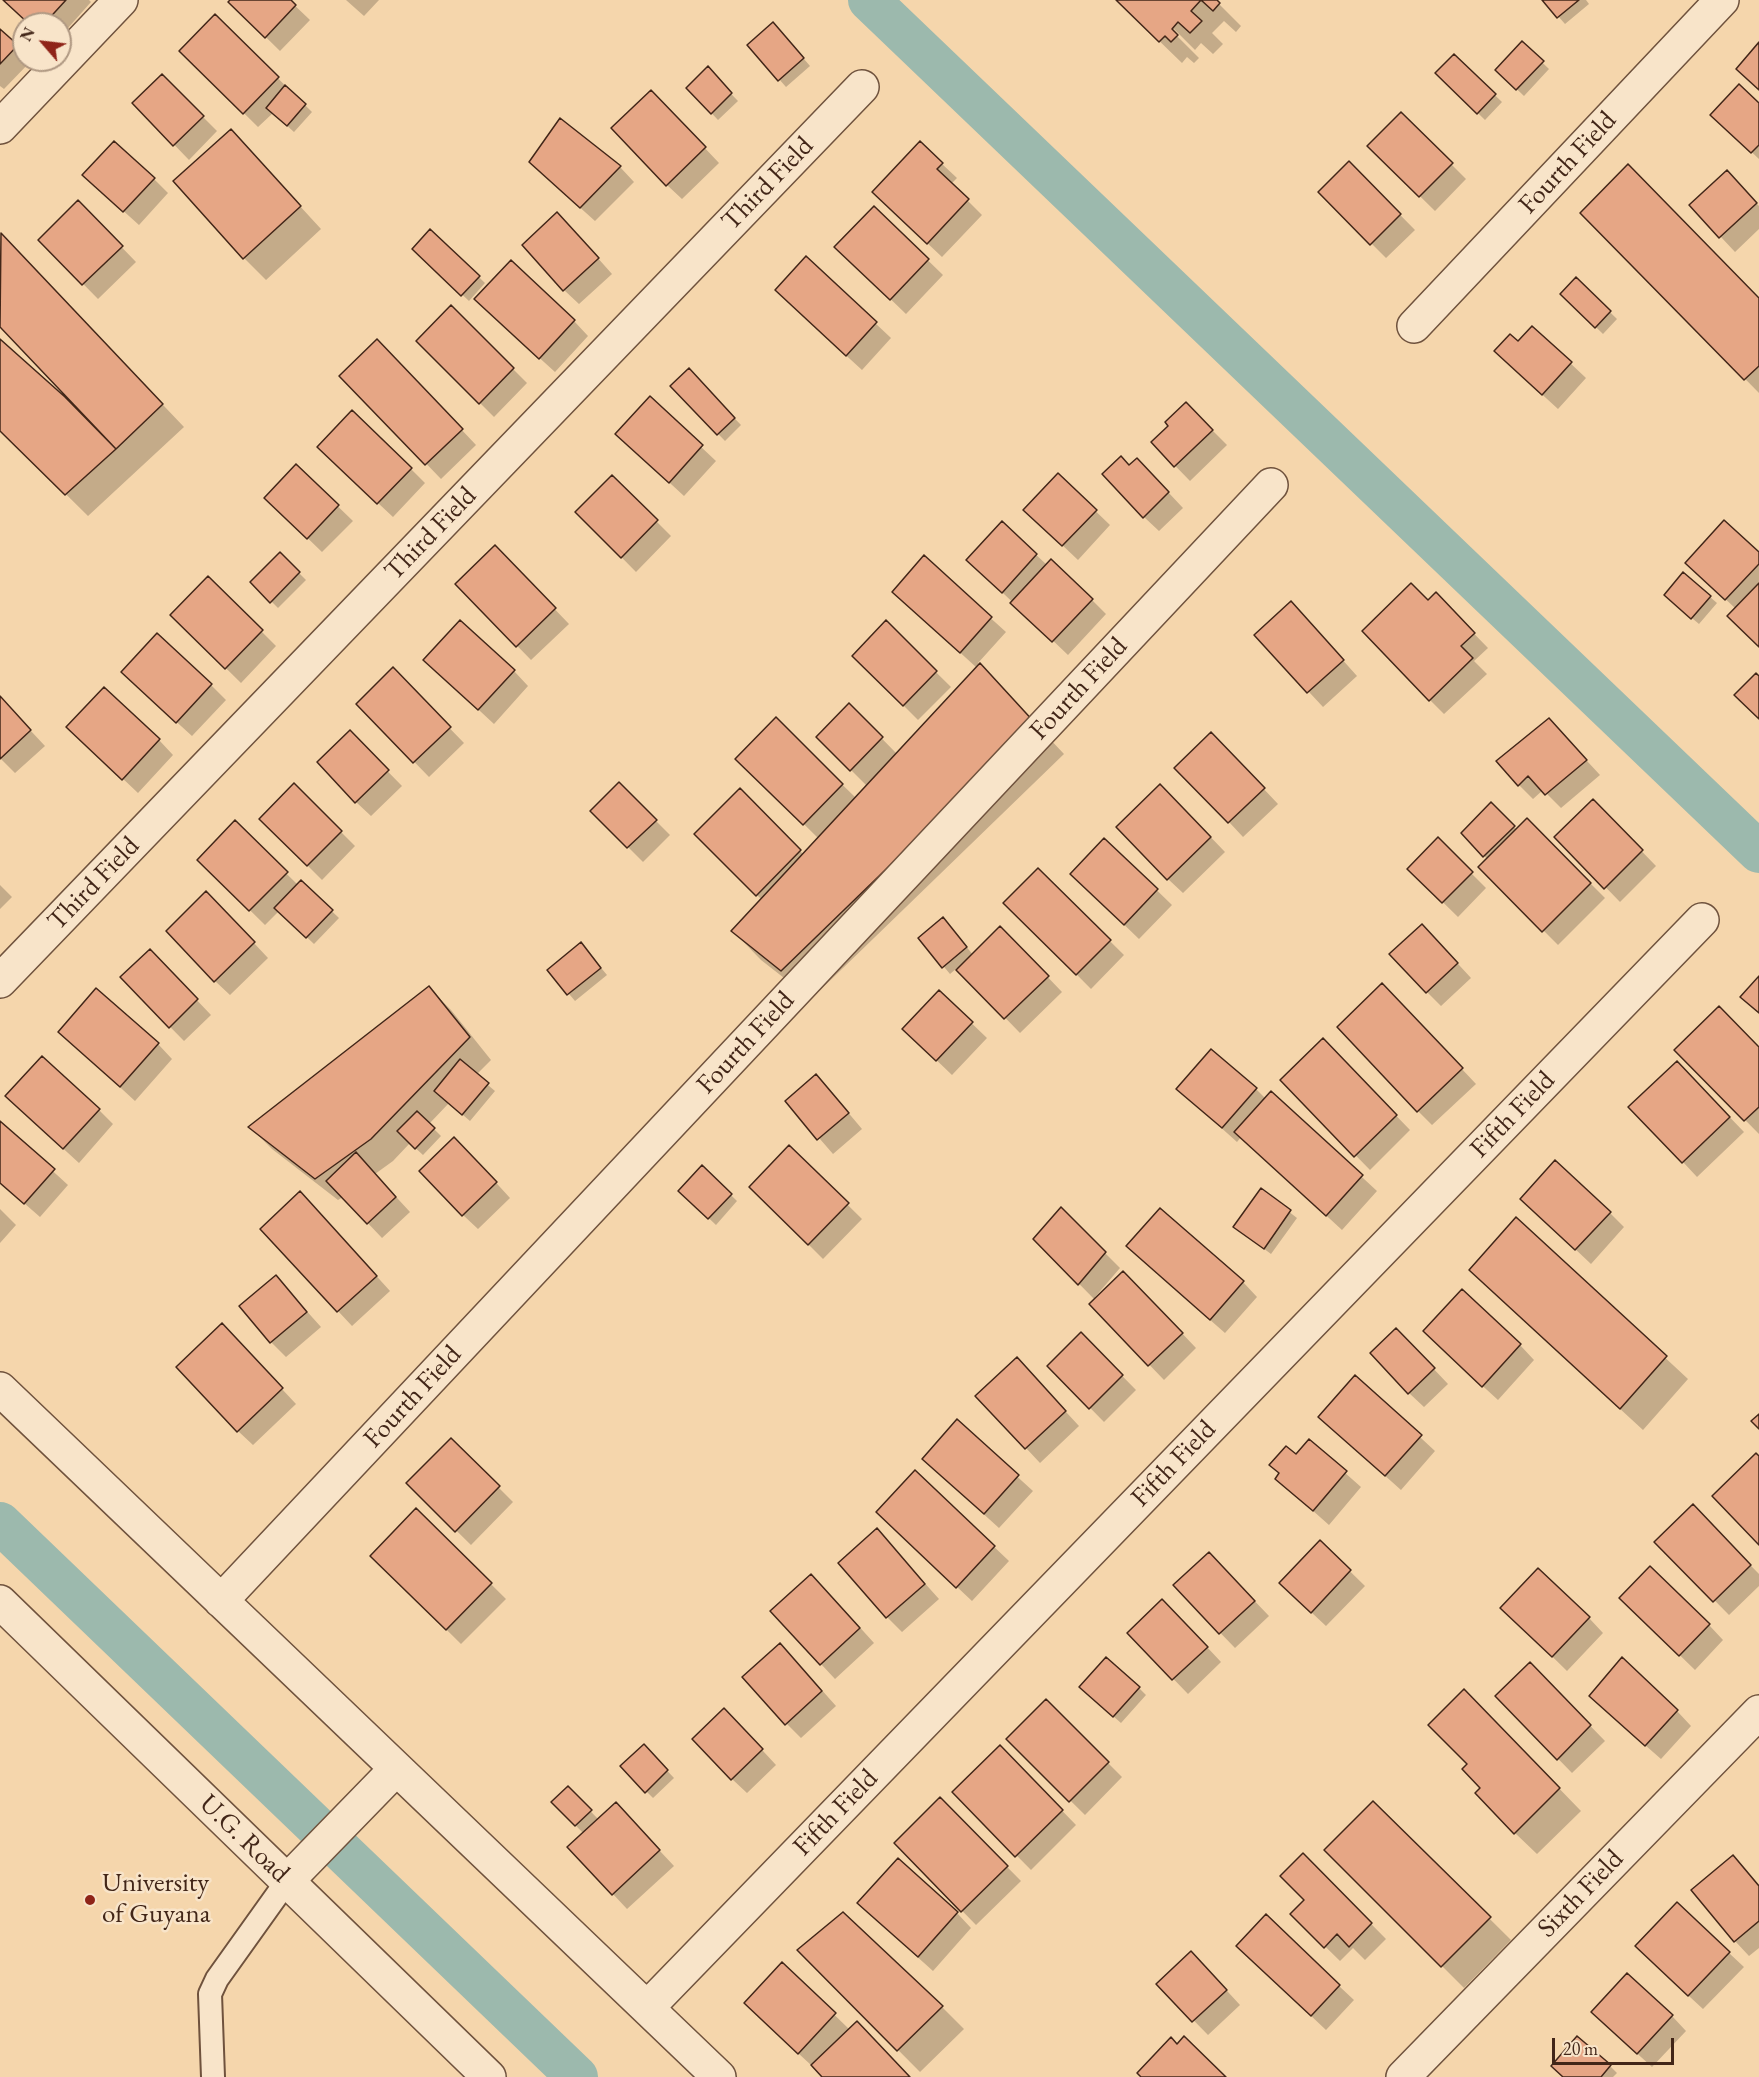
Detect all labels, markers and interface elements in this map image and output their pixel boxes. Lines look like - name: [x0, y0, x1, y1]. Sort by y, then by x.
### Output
- north arrow: [12, 12, 72, 72]
- text: N: [15, 24, 40, 45]
- street label: Fourth Field: [1512, 105, 1624, 221]
- street label: Third Field: [715, 130, 821, 238]
- street label: Third Field: [378, 480, 484, 588]
- street label: Fourth Field: [1023, 631, 1135, 747]
- street label: Third Field: [41, 830, 147, 938]
- street label: Fourth Field: [690, 985, 802, 1101]
- street label: Fifth Field: [1464, 1065, 1562, 1165]
- street label: Fourth Field: [357, 1339, 469, 1455]
- street label: Fifth Field: [1125, 1414, 1223, 1514]
- street label: Fifth Field: [787, 1763, 885, 1863]
- street label: U.G. Road: [192, 1788, 296, 1890]
- street label: Sixth Field: [1531, 1843, 1631, 1945]
- place label: University of Guyana: [102, 1868, 210, 1931]
- marker: University of Guyana: [83, 1893, 97, 1907]
- scale bar: [1555, 2026, 1676, 2064]
- text: 20 m: [1563, 2037, 1598, 2060]

